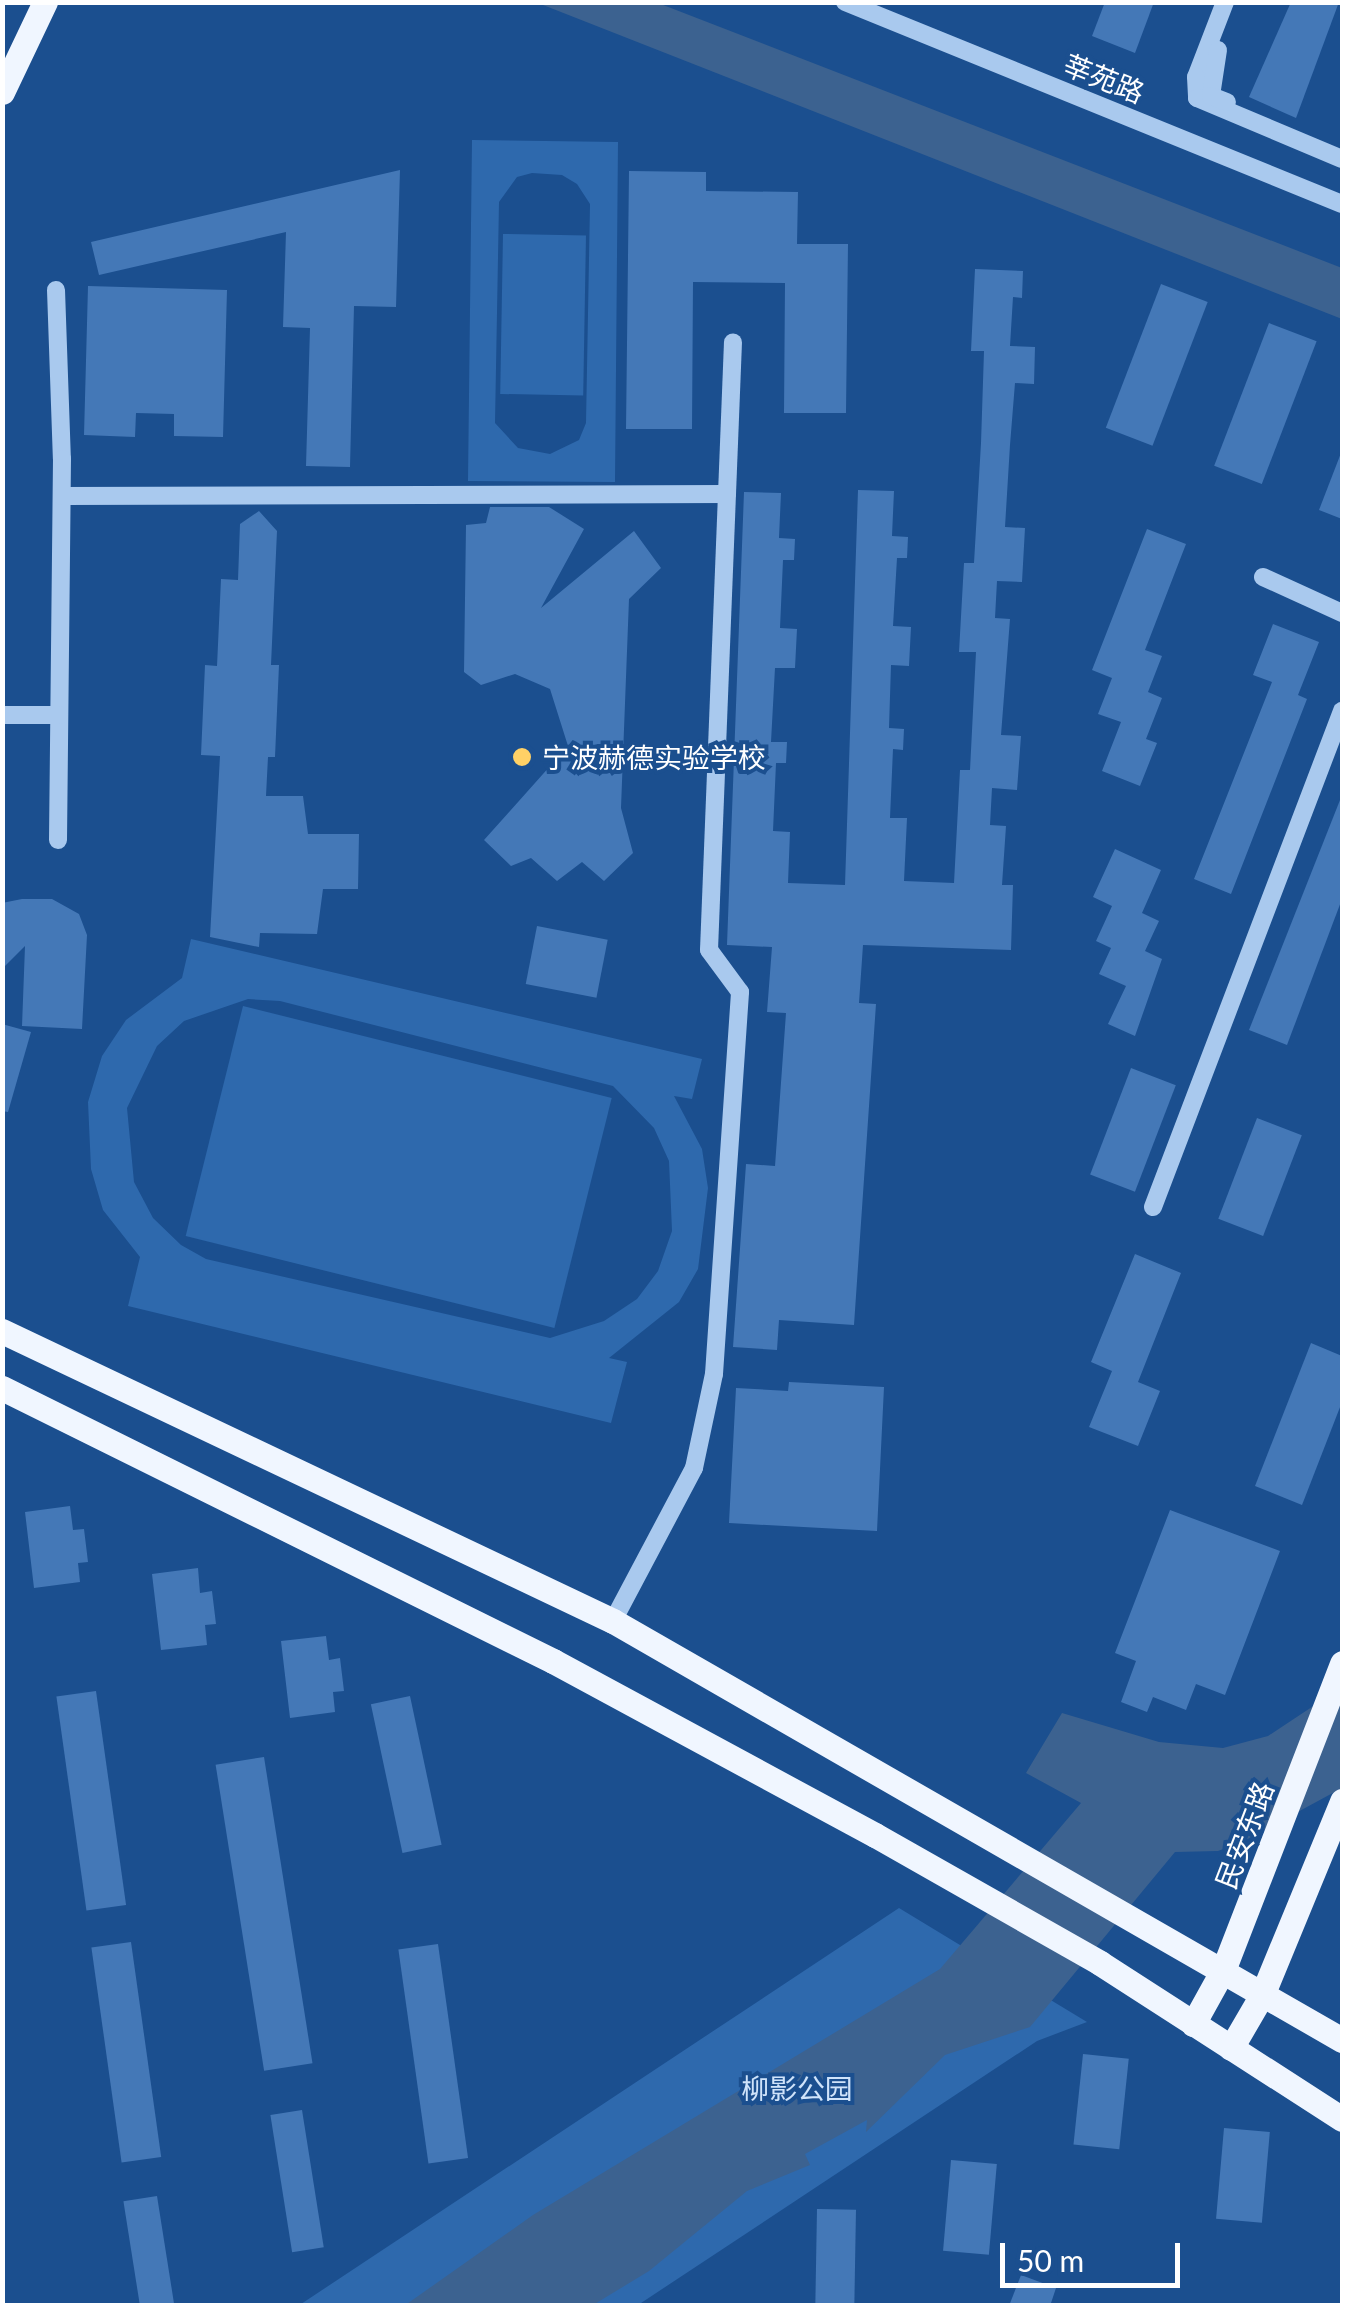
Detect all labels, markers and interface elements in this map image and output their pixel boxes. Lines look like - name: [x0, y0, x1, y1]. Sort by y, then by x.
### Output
- street label: 莘苑路: [1059, 47, 1149, 109]
- place label: 宁波赫德实验学校: [542, 740, 766, 774]
- marker: 宁波赫德实验学校: [511, 746, 533, 768]
- street label: 民安东路: [1208, 1777, 1280, 1893]
- park label: 柳影公园: [741, 2071, 853, 2105]
- scale bar: [1005, 2223, 1185, 2285]
- text: 50 m: [1017, 2242, 1084, 2278]

